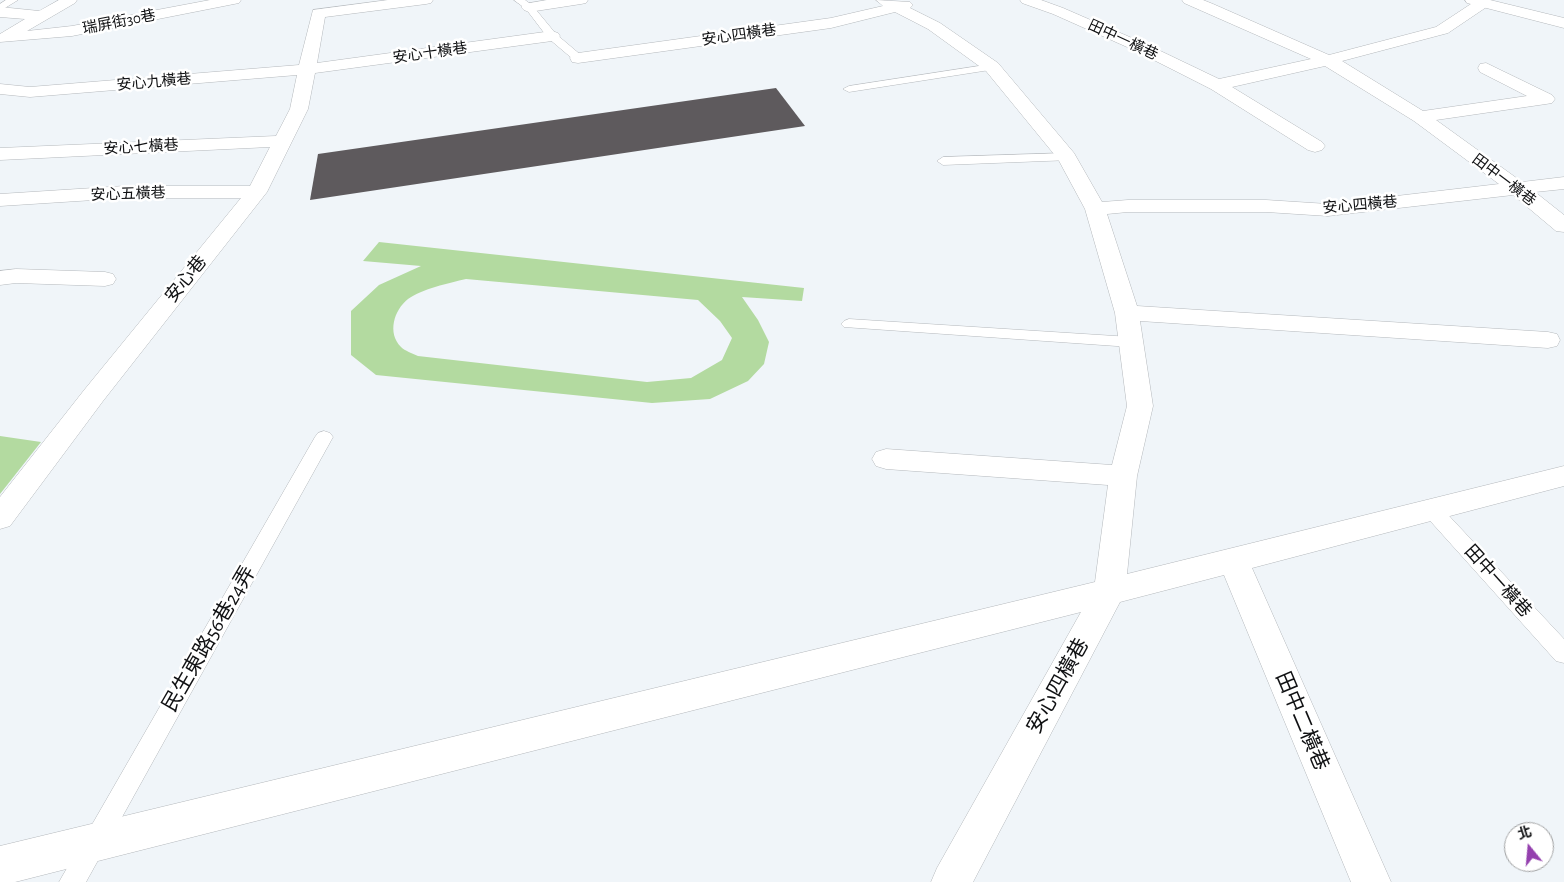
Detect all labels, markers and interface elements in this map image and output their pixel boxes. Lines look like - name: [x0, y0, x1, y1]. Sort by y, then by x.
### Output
- street label: 瑞屏街30巷: [81, 6, 157, 38]
- street label: 田中一橫巷: [1085, 16, 1161, 64]
- street label: 安心四橫巷: [701, 21, 777, 49]
- street label: 安心十橫巷: [392, 39, 468, 67]
- street label: 安心九橫巷: [116, 70, 192, 94]
- street label: 安心七橫巷: [103, 136, 179, 158]
- street label: 田中一橫巷: [1469, 150, 1539, 210]
- street label: 安心五橫巷: [90, 184, 166, 204]
- street label: 安心四橫巷: [1322, 193, 1398, 217]
- street label: 安心巷: [161, 251, 211, 307]
- street label: 田中一橫巷: [1460, 540, 1536, 622]
- street label: 民生東路56巷24弄: [157, 562, 261, 716]
- street label: 安心四橫巷: [1022, 634, 1094, 738]
- street label: 田中二橫巷: [1270, 668, 1334, 774]
- north arrow: [1504, 822, 1554, 872]
- text: 北: [1516, 825, 1534, 842]

